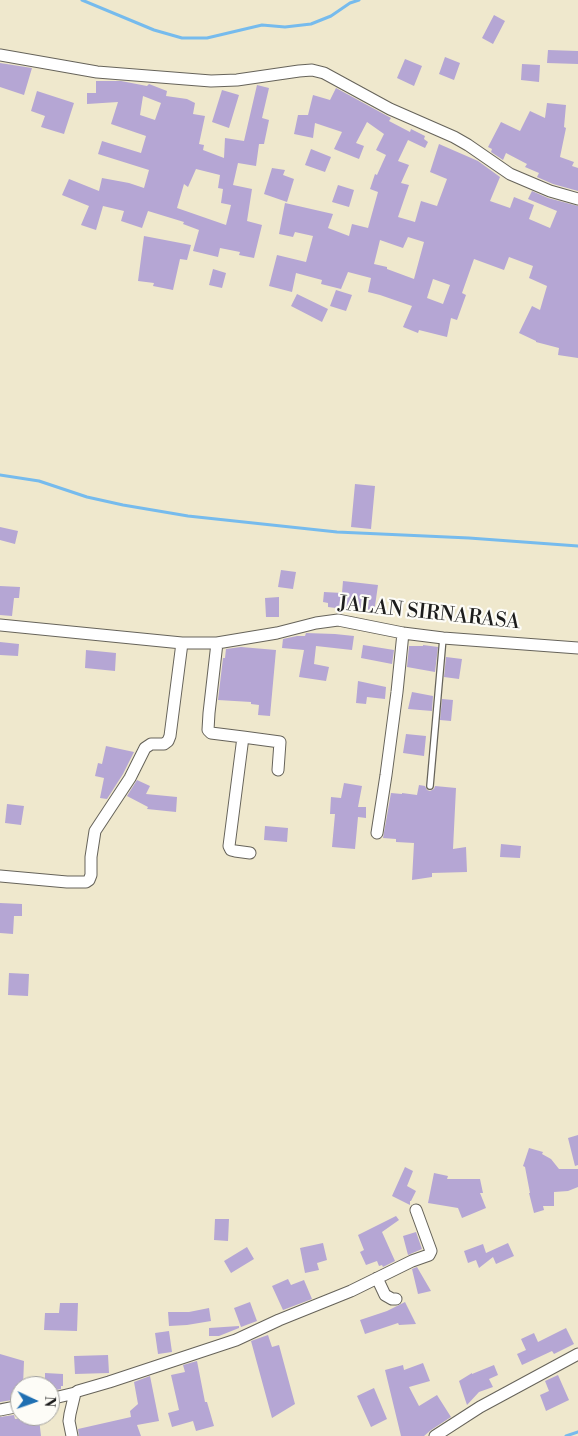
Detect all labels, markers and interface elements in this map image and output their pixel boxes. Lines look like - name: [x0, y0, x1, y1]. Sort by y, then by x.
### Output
- street label: JALAN SIRNARASA: [337, 593, 521, 635]
- north arrow: [10, 1376, 60, 1426]
- text: N: [40, 1396, 58, 1408]

